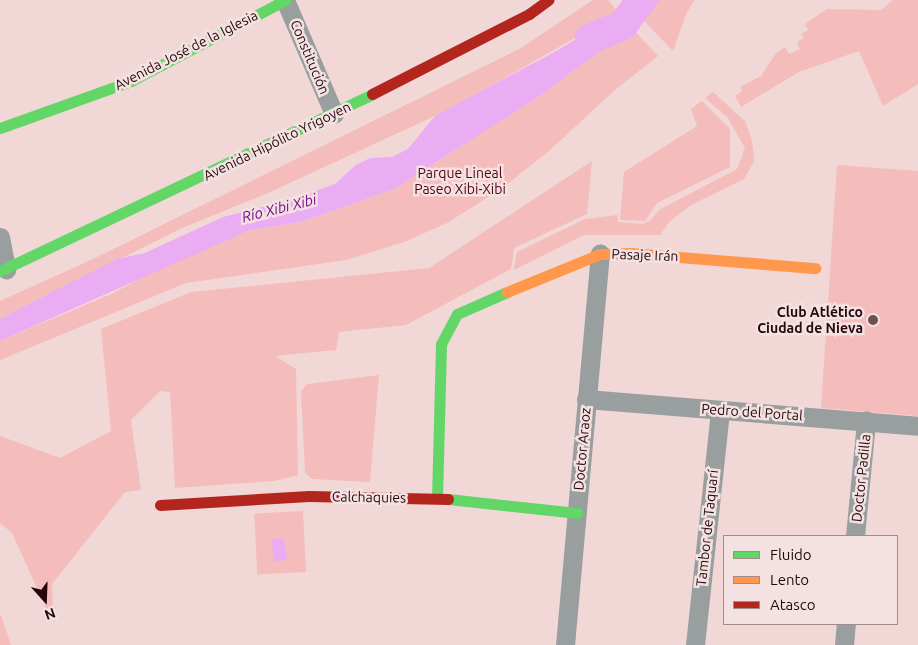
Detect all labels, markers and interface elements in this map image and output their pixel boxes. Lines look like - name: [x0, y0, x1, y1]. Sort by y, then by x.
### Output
- street label: Avenida José de la Iglesia: [112, 7, 260, 93]
- street label: Constitución: [287, 17, 333, 97]
- street label: Avenida Hipólito Yrigoyen: [201, 98, 353, 184]
- park label: Parque Lineal Paseo Xibi-Xibi: [414, 165, 506, 198]
- water label: Río Xibi Xibi: [240, 190, 318, 226]
- street label: Pasaje Irán: [611, 245, 679, 265]
- place label: Club Atlético Ciudad de Nieva: [757, 304, 863, 336]
- marker: Club Atlético Ciudad de Nieva: [867, 314, 879, 326]
- street label: Pedro del Portal: [701, 400, 803, 424]
- street label: Doctor Araoz: [570, 407, 594, 491]
- street label: Doctor Padilla: [848, 433, 874, 523]
- street label: Tambor de Taquarí: [693, 469, 721, 587]
- street label: Calchaquies: [332, 488, 406, 506]
- legend: [723, 535, 898, 625]
- text: Fluido: [770, 546, 812, 563]
- text: Lento: [770, 571, 809, 588]
- north arrow: [20, 575, 70, 625]
- text: Atasco: [770, 596, 816, 613]
- text: N: [42, 605, 58, 623]

